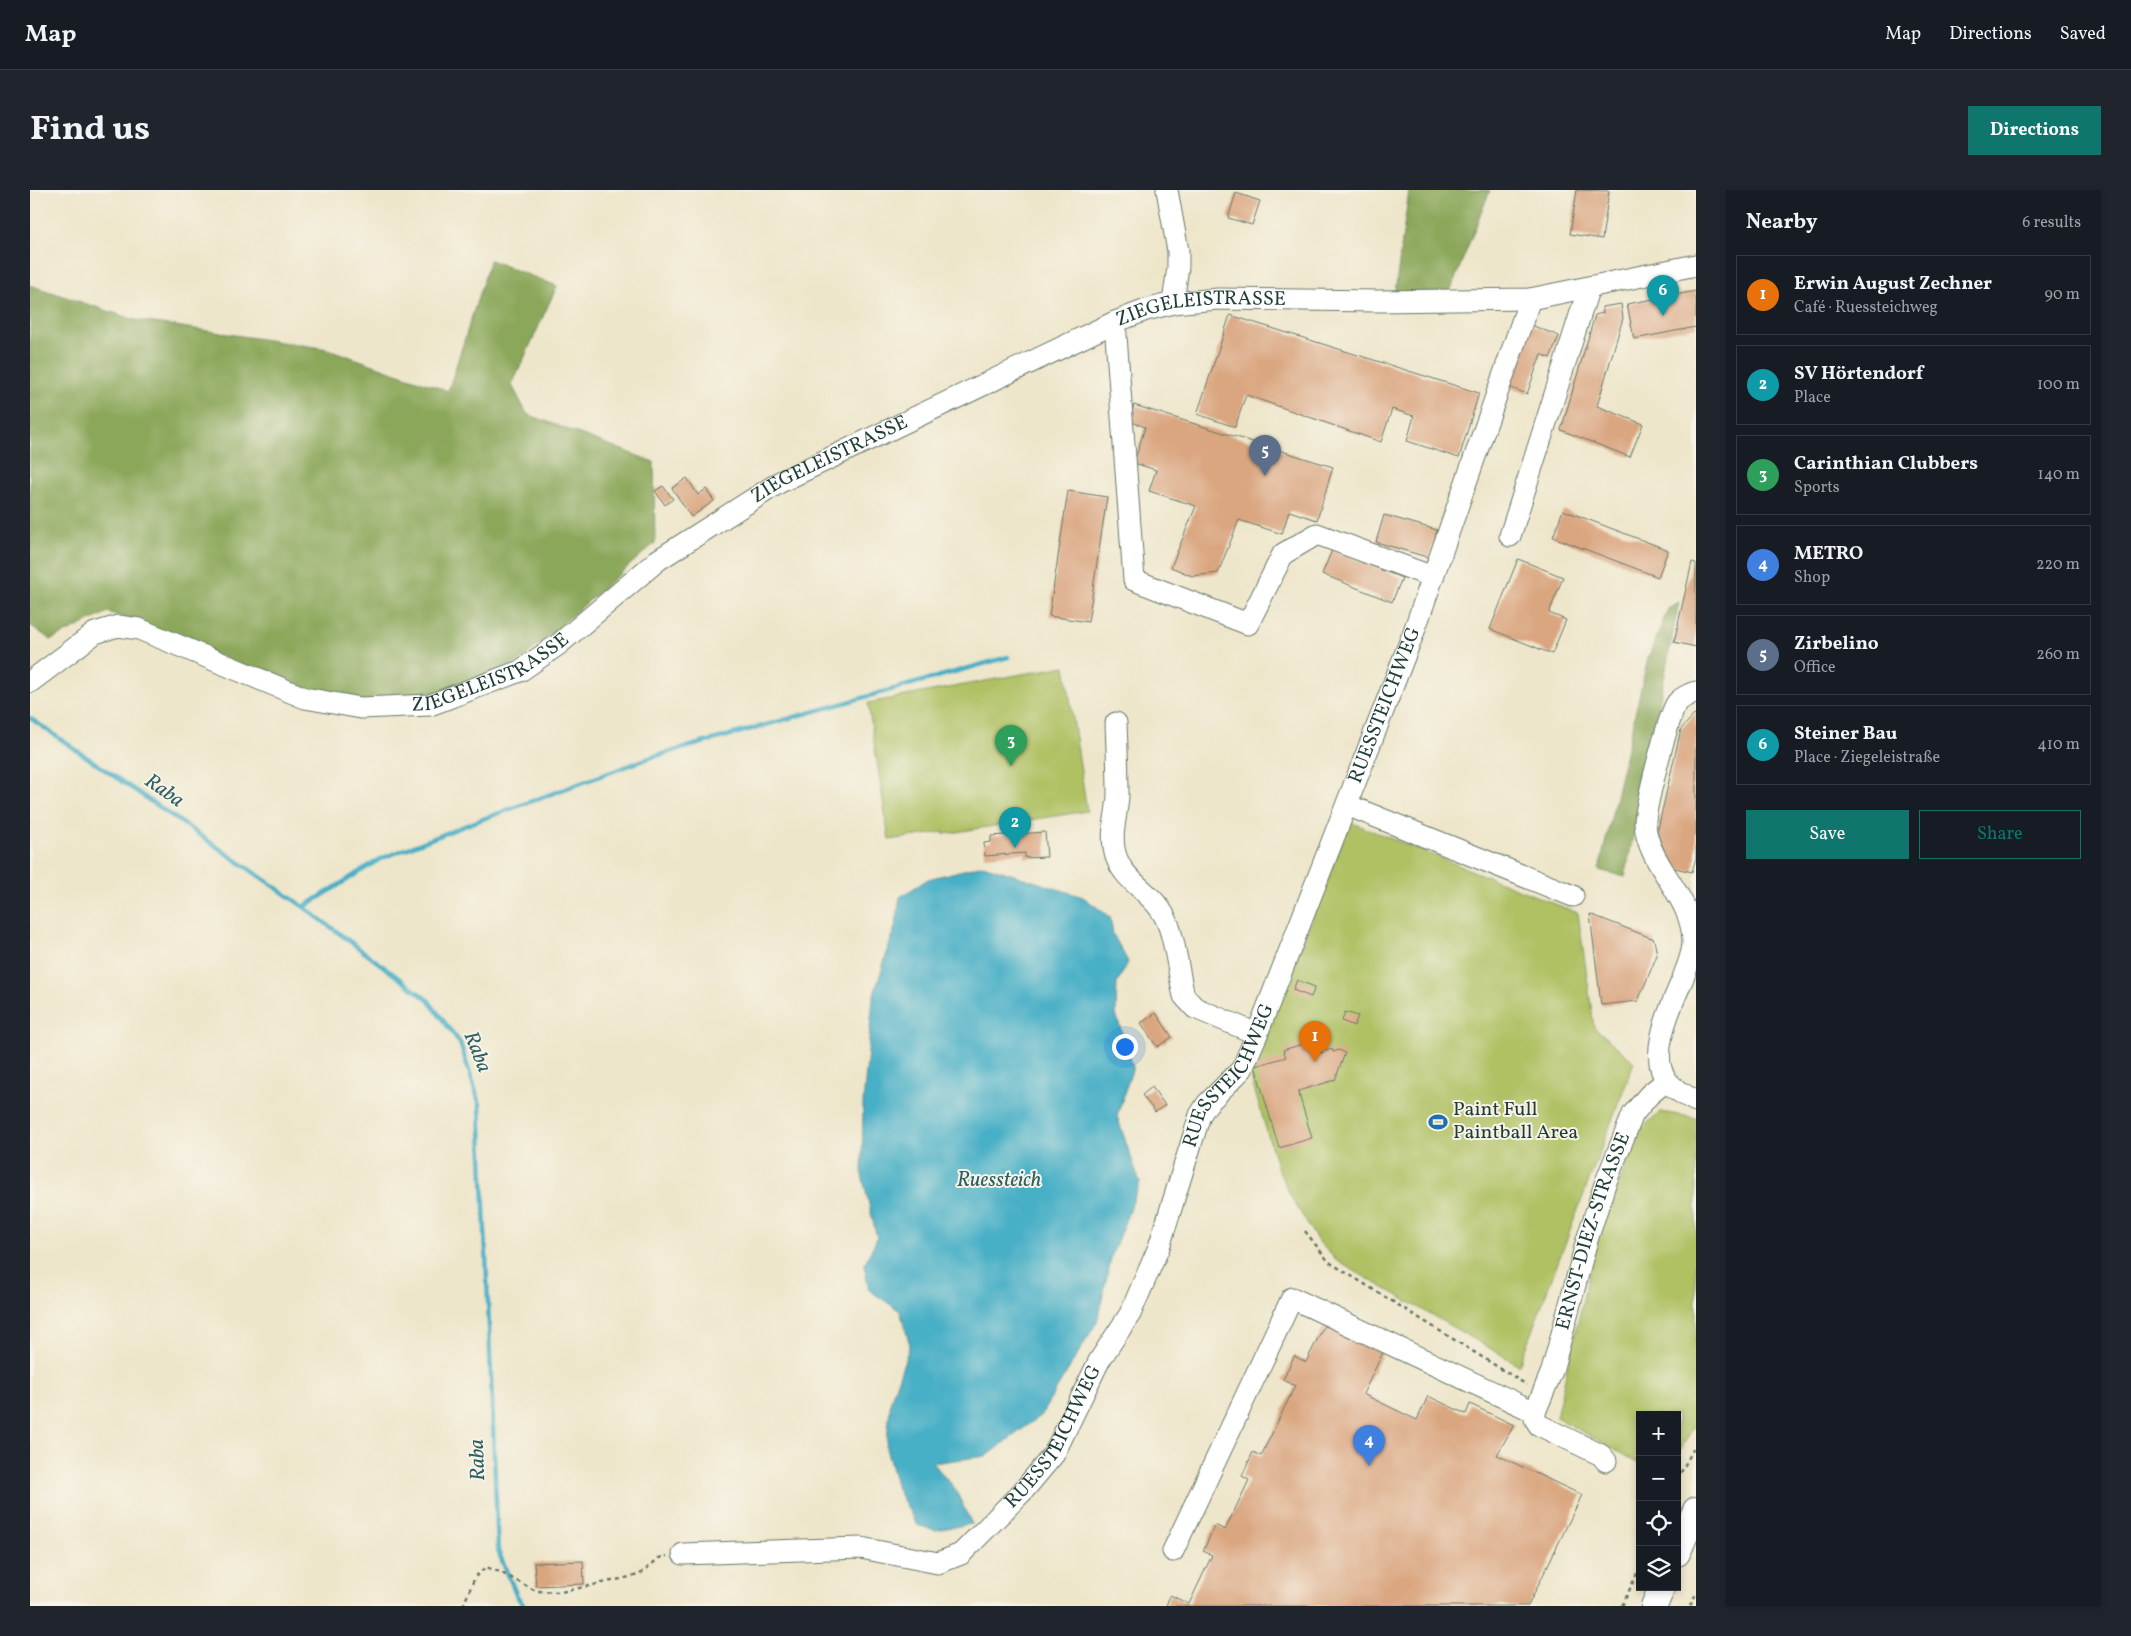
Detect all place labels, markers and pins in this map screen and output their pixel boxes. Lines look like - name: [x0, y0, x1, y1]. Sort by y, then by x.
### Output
- pin: 6: [1647, 275, 1679, 316]
- pin: 5: [1249, 435, 1281, 476]
- pin: 3: [995, 725, 1027, 766]
- pin: 2: [999, 807, 1031, 848]
- pin: 1: [1299, 1021, 1331, 1062]
- place label: Paint Full Paintball Area: [1453, 1096, 1578, 1147]
- sports icon: Paint Full Paintball Area: [1427, 1111, 1449, 1133]
- pin: 4: [1353, 1425, 1385, 1466]

